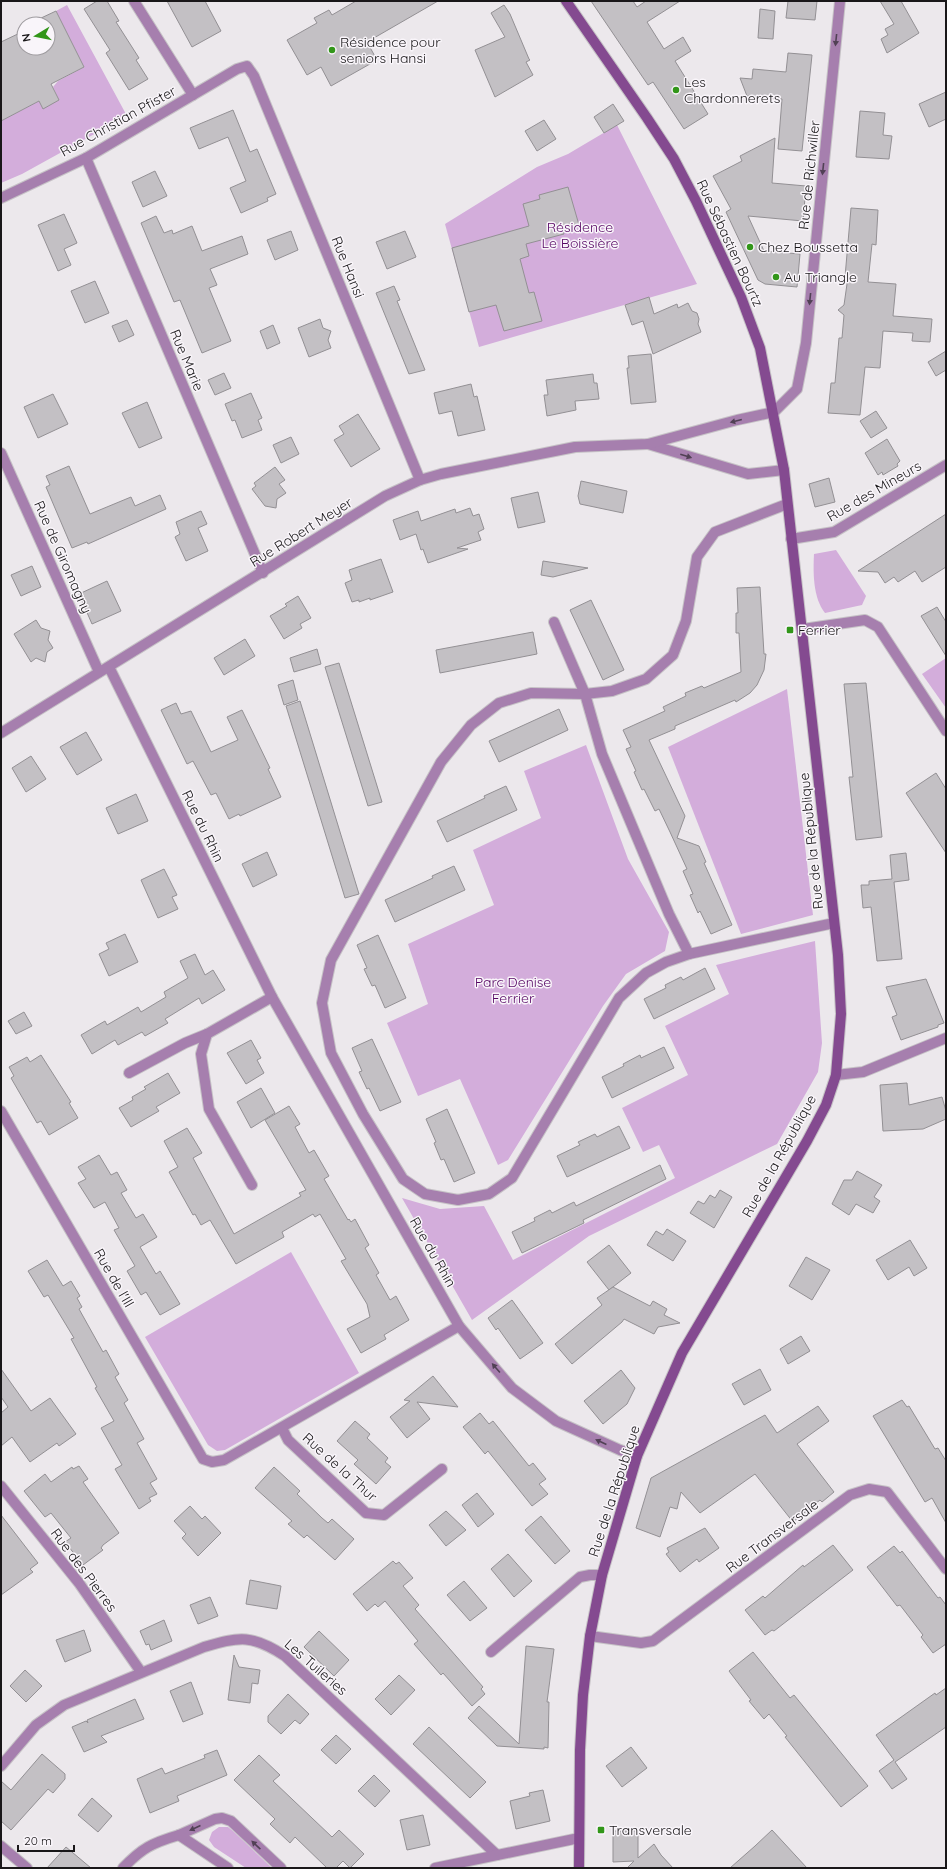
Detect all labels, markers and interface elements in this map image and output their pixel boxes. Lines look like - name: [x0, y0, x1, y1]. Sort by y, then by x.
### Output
- north arrow: [16, 16, 56, 56]
- text: N: [19, 33, 34, 43]
- place label: Résidence pour seniors Hansi: [340, 33, 441, 67]
- one-way arrow: [833, 34, 839, 46]
- marker: Résidence pour seniors Hansi: [327, 45, 337, 55]
- place label: Les Chardonnerets: [684, 73, 780, 107]
- street label: Rue Christian Pfister: [57, 81, 180, 160]
- marker: Les Chardonnerets: [671, 85, 681, 95]
- street label: Rue de Richwiller: [794, 119, 824, 231]
- one-way arrow: [820, 163, 827, 175]
- street label: Rue Sébastien Bourtz: [693, 177, 767, 310]
- park label: Résidence Le Boissière: [542, 218, 618, 252]
- street label: Rue Hansi: [327, 233, 369, 301]
- place label: Chez Boussetta: [758, 238, 858, 256]
- marker: Chez Boussetta: [745, 242, 755, 252]
- place label: Au Triangle: [784, 268, 857, 286]
- marker: Au Triangle: [771, 272, 781, 282]
- one-way arrow: [807, 292, 814, 305]
- street label: Rue Marie: [166, 326, 208, 394]
- one-way arrow: [730, 418, 742, 424]
- one-way arrow: [680, 453, 692, 459]
- street label: Rue des Mineurs: [824, 457, 924, 525]
- street label: Rue Robert Meyer: [246, 493, 356, 571]
- street label: Rue de Giromagny: [30, 498, 96, 616]
- place label: Ferrier: [798, 621, 841, 639]
- marker: Ferrier: [785, 625, 795, 635]
- street label: Rue de la République: [795, 772, 827, 910]
- street label: Rue du Rhin: [178, 787, 228, 865]
- park label: Parc Denise Ferrier: [475, 973, 551, 1007]
- street label: Rue de la République: [738, 1091, 820, 1220]
- street label: Rue du Rhin: [406, 1214, 460, 1290]
- street label: Rue de l'Ill: [90, 1245, 138, 1311]
- one-way arrow: [491, 1363, 500, 1374]
- street label: Rue de la République: [584, 1423, 644, 1559]
- street label: Rue de la Thur: [299, 1429, 382, 1506]
- one-way arrow: [595, 1439, 607, 1445]
- street label: Rue Transversale: [722, 1495, 822, 1577]
- street label: Rue des Pierres: [47, 1525, 121, 1615]
- street label: Les Tuileries: [281, 1635, 351, 1699]
- place label: Transversale: [609, 1821, 692, 1839]
- one-way arrow: [189, 1825, 200, 1831]
- marker: Transversale: [596, 1825, 606, 1835]
- scale bar: [18, 1827, 74, 1853]
- text: 20 m: [24, 1833, 52, 1848]
- one-way arrow: [251, 1840, 261, 1849]

